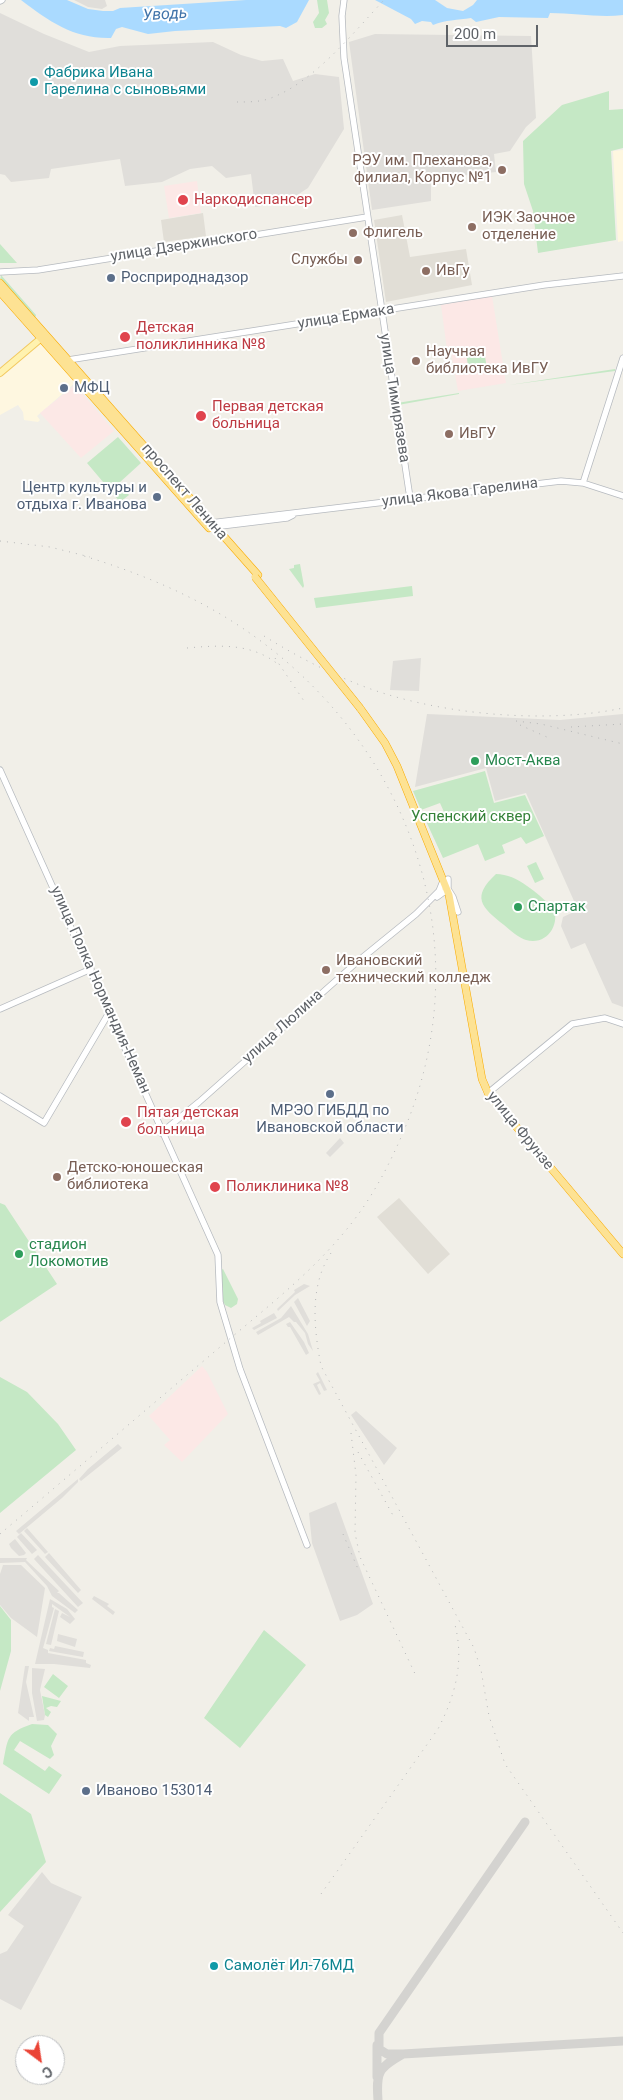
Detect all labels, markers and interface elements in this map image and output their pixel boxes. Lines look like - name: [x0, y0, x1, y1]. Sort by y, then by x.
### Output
- water label: Уводь: [142, 4, 188, 26]
- scale bar: [448, 15, 540, 47]
- text: 200 m: [454, 25, 496, 43]
- place label: Фабрика Ивана Гарелина с сыновьями: [44, 64, 206, 99]
- marker: Фабрика Ивана Гарелина с сыновьями: [28, 76, 40, 88]
- place label: РЭУ им. Плеханова, филиал, Корпус №1: [352, 152, 492, 187]
- marker: РЭУ им. Плеханова, филиал, Корпус №1: [496, 164, 508, 176]
- place label: Наркодиспансер: [194, 191, 313, 209]
- marker: Наркодиспансер: [176, 193, 190, 207]
- place label: ИЭК Заочное отделение: [482, 209, 575, 244]
- marker: ИЭК Заочное отделение: [466, 221, 478, 233]
- place label: Флигель: [363, 224, 423, 242]
- street label: улица Дзержинского: [110, 226, 258, 266]
- marker: Флигель: [347, 227, 359, 239]
- place label: Службы: [291, 251, 348, 269]
- marker: Службы: [352, 254, 364, 266]
- place label: ИвГу: [436, 262, 470, 280]
- marker: ИвГу: [420, 265, 432, 277]
- place label: Росприроднадзор: [121, 269, 248, 287]
- marker: Росприроднадзор: [105, 272, 117, 284]
- street label: улица Ермака: [296, 300, 396, 334]
- place label: Детская поликлинника №8: [136, 319, 266, 354]
- marker: Детская поликлинника №8: [118, 330, 132, 344]
- street label: улица Тимирязева: [375, 332, 413, 464]
- place label: Научная библиотека ИвГУ: [426, 343, 548, 378]
- marker: Научная библиотека ИвГУ: [410, 355, 422, 367]
- place label: МФЦ: [74, 379, 110, 397]
- marker: МФЦ: [58, 382, 70, 394]
- place label: Первая детская больница: [212, 398, 324, 433]
- marker: Первая детская больница: [194, 409, 208, 423]
- place label: ИвГУ: [459, 425, 496, 443]
- marker: ИвГУ: [443, 428, 455, 440]
- street label: проспект Ленина: [137, 440, 231, 544]
- street label: улица Якова Гарелина: [381, 475, 539, 511]
- place label: Центр культуры и отдыха г. Иванова: [17, 479, 147, 514]
- marker: Центр культуры и отдыха г. Иванова: [151, 491, 163, 503]
- place label: Мост-Аква: [485, 752, 560, 770]
- marker: Мост-Аква: [469, 755, 481, 767]
- park label: Успенский сквер: [411, 808, 531, 826]
- street label: улица Полка Нормандия-Неман: [46, 884, 154, 1096]
- place label: Спартак: [528, 898, 586, 916]
- marker: Спартак: [512, 901, 524, 913]
- place label: Ивановский технический колледж: [336, 952, 491, 987]
- marker: Ивановский технический колледж: [320, 964, 332, 976]
- street label: улица Люлина: [239, 986, 327, 1068]
- marker: МРЭО ГИБДД по Ивановской области: [324, 1088, 336, 1100]
- street label: улица Фрунзе: [483, 1088, 557, 1174]
- place label: МРЭО ГИБДД по Ивановской области: [256, 1102, 404, 1137]
- place label: Пятая детская больница: [137, 1104, 239, 1139]
- marker: Пятая детская больница: [119, 1115, 133, 1129]
- place label: Детско-юношеская библиотека: [67, 1159, 203, 1194]
- marker: Детско-юношеская библиотека: [51, 1171, 63, 1183]
- place label: Поликлиника №8: [226, 1178, 349, 1196]
- marker: Поликлиника №8: [208, 1180, 222, 1194]
- place label: стадион Локомотив: [29, 1236, 109, 1271]
- marker: стадион Локомотив: [13, 1248, 25, 1260]
- place label: Иваново 153014: [96, 1782, 212, 1800]
- marker: Иваново 153014: [80, 1785, 92, 1797]
- place label: Самолёт Ил-76МД: [224, 1957, 354, 1975]
- marker: Самолёт Ил-76МД: [208, 1960, 220, 1972]
- north arrow: [15, 2035, 65, 2085]
- text: С: [39, 2063, 55, 2081]

